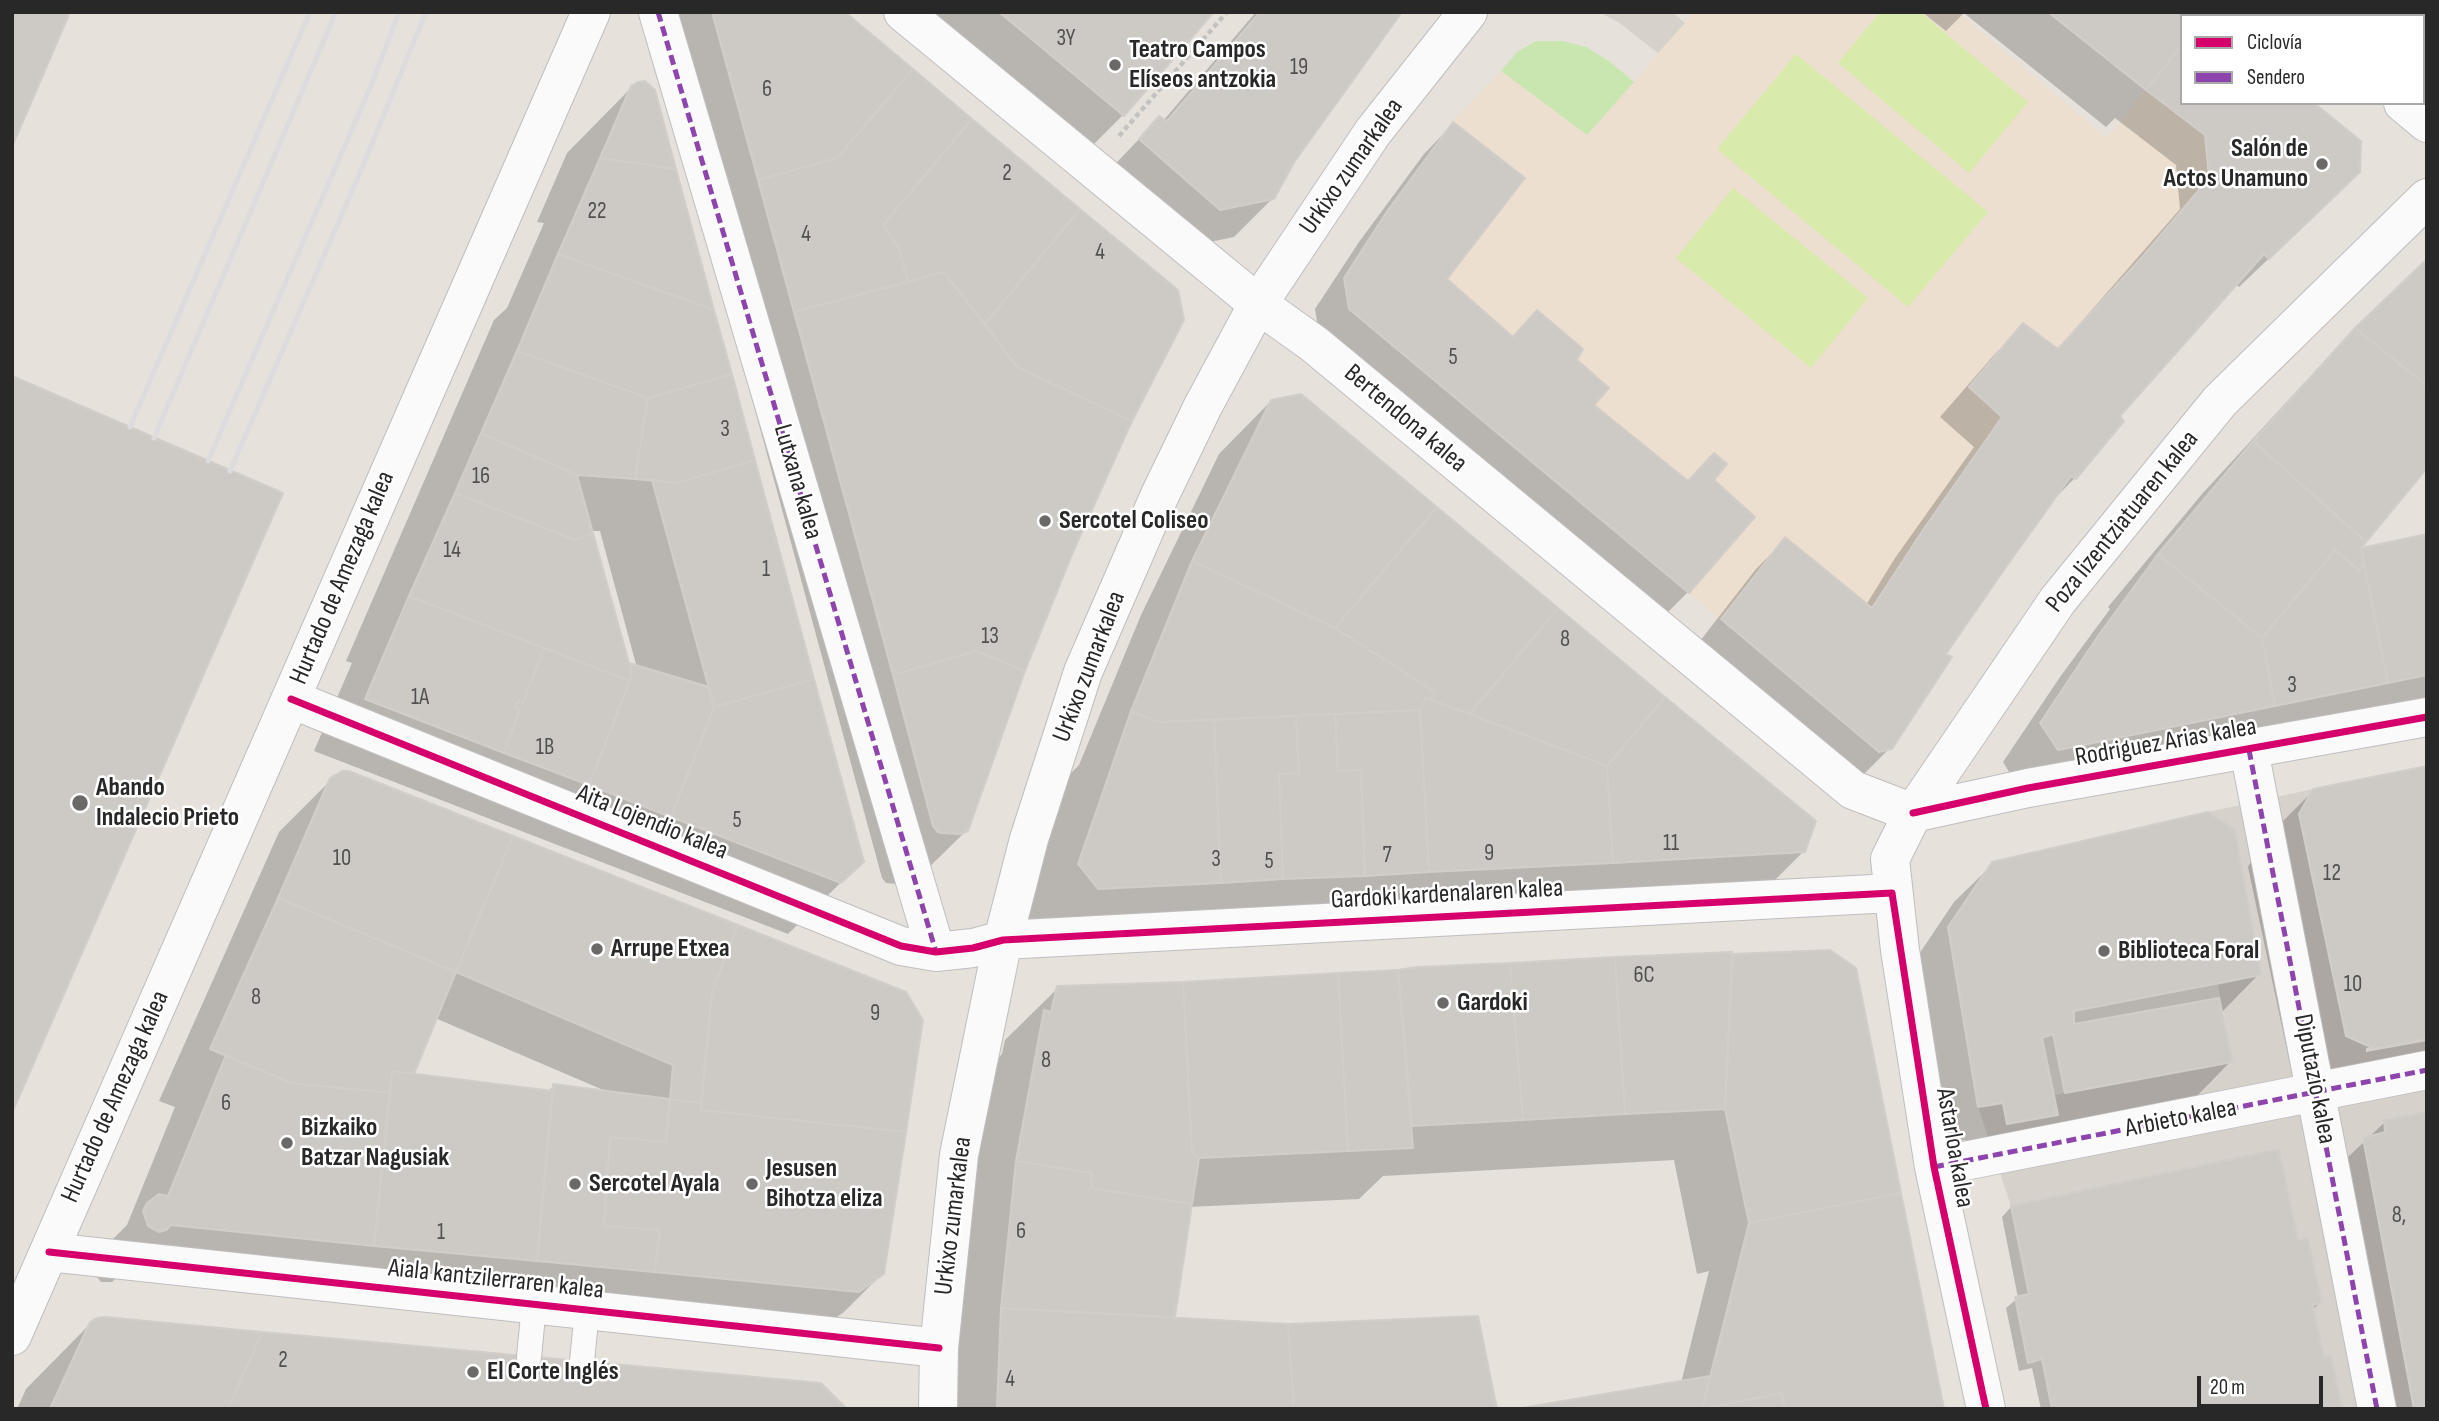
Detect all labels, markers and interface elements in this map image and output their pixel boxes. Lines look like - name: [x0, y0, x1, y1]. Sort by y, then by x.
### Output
- legend: [2180, 14, 2425, 105]
- house number: 3Y: [1057, 25, 1075, 53]
- text: Ciclovía: [2247, 30, 2302, 55]
- place label: Teatro Campos Elíseos antzokia: [1129, 34, 1276, 96]
- house number: 19: [1290, 54, 1308, 82]
- marker: Teatro Campos Elíseos antzokia: [1107, 57, 1123, 73]
- text: Sendero: [2247, 65, 2305, 90]
- house number: 6: [762, 76, 772, 104]
- street label: Urkixo zumarkalea: [1294, 93, 1410, 241]
- place label: Salón de Actos Unamuno: [2163, 133, 2308, 194]
- marker: Salón de Actos Unamuno: [2314, 156, 2330, 172]
- house number: 2: [1002, 160, 1012, 188]
- house number: 22: [588, 198, 606, 226]
- house number: 4: [801, 221, 811, 249]
- house number: 4: [1095, 239, 1105, 267]
- house number: 5: [1448, 344, 1458, 372]
- street label: Bertendona kalea: [1337, 358, 1473, 480]
- house number: 3: [720, 416, 730, 444]
- street label: Lutxana kalea: [766, 421, 828, 543]
- street label: Poza lizentziatuaren kalea: [2040, 425, 2206, 619]
- house number: 16: [472, 463, 490, 491]
- street label: Hurtado de Amezaga kalea: [284, 467, 402, 689]
- place label: Sercotel Coliseo: [1059, 505, 1209, 537]
- marker: Sercotel Coliseo: [1037, 513, 1053, 529]
- house number: 14: [443, 537, 461, 565]
- house number: 1: [762, 556, 770, 584]
- street label: Urkixo zumarkalea: [1047, 587, 1133, 747]
- house number: 13: [981, 623, 999, 651]
- house number: 8: [1560, 626, 1570, 654]
- house number: 3: [2287, 672, 2297, 700]
- house number: 1A: [411, 684, 429, 712]
- street label: Rodriguez Arias kalea: [2073, 712, 2259, 774]
- house number: 1B: [536, 734, 554, 762]
- place label: Abando Indalecio Prieto: [96, 772, 239, 834]
- street label: Aita Lojendio kalea: [572, 779, 732, 867]
- marker: Abando Indalecio Prieto: [70, 793, 90, 813]
- house number: 5: [732, 807, 742, 835]
- house number: 11: [1663, 830, 1679, 858]
- house number: 9: [1484, 840, 1494, 868]
- house number: 7: [1382, 842, 1392, 870]
- house number: 10: [333, 845, 351, 873]
- house number: 3: [1211, 846, 1221, 874]
- house number: 5: [1264, 848, 1274, 876]
- house number: 12: [2323, 860, 2341, 888]
- street label: Gardoki kardenalaren kalea: [1330, 873, 1564, 917]
- place label: Arrupe Etxea: [611, 933, 730, 965]
- place label: Biblioteca Foral: [2118, 935, 2259, 967]
- marker: Arrupe Etxea: [589, 941, 605, 957]
- marker: Biblioteca Foral: [2096, 943, 2112, 959]
- house number: 6C: [1633, 962, 1655, 990]
- house number: 10: [2344, 971, 2362, 999]
- house number: 8: [251, 984, 261, 1012]
- street label: Hurtado de Amezaga kalea: [55, 986, 177, 1208]
- place label: Gardoki: [1457, 987, 1528, 1019]
- marker: Gardoki: [1435, 995, 1451, 1011]
- house number: 9: [870, 1000, 880, 1028]
- street label: Diputazio kalea: [2286, 1012, 2342, 1146]
- house number: 8: [1041, 1047, 1051, 1075]
- street label: Astarloa kalea: [1928, 1086, 1980, 1210]
- house number: 6: [221, 1090, 231, 1118]
- street label: Arbieto kalea: [2123, 1093, 2239, 1145]
- place label: Bizkaiko Batzar Nagusiak: [301, 1112, 449, 1174]
- marker: Bizkaiko Batzar Nagusiak: [279, 1135, 295, 1151]
- street label: Urkixo zumarkalea: [929, 1135, 979, 1297]
- place label: Jesusen Bihotza eliza: [766, 1153, 883, 1214]
- place label: Sercotel Ayala: [589, 1168, 720, 1200]
- marker: Sercotel Ayala: [567, 1176, 583, 1192]
- marker: Jesusen Bihotza eliza: [744, 1176, 760, 1192]
- house number: 8,: [2392, 1202, 2406, 1230]
- house number: 6: [1016, 1218, 1026, 1246]
- house number: 1: [437, 1219, 445, 1247]
- street label: Aiala kantzilerraren kalea: [387, 1253, 605, 1307]
- house number: 2: [278, 1347, 288, 1375]
- place label: El Corte Inglés: [487, 1356, 619, 1388]
- scale bar: [2201, 1362, 2327, 1406]
- marker: El Corte Inglés: [465, 1364, 481, 1380]
- house number: 4: [1005, 1366, 1015, 1394]
- text: 20 m: [2210, 1375, 2245, 1400]

